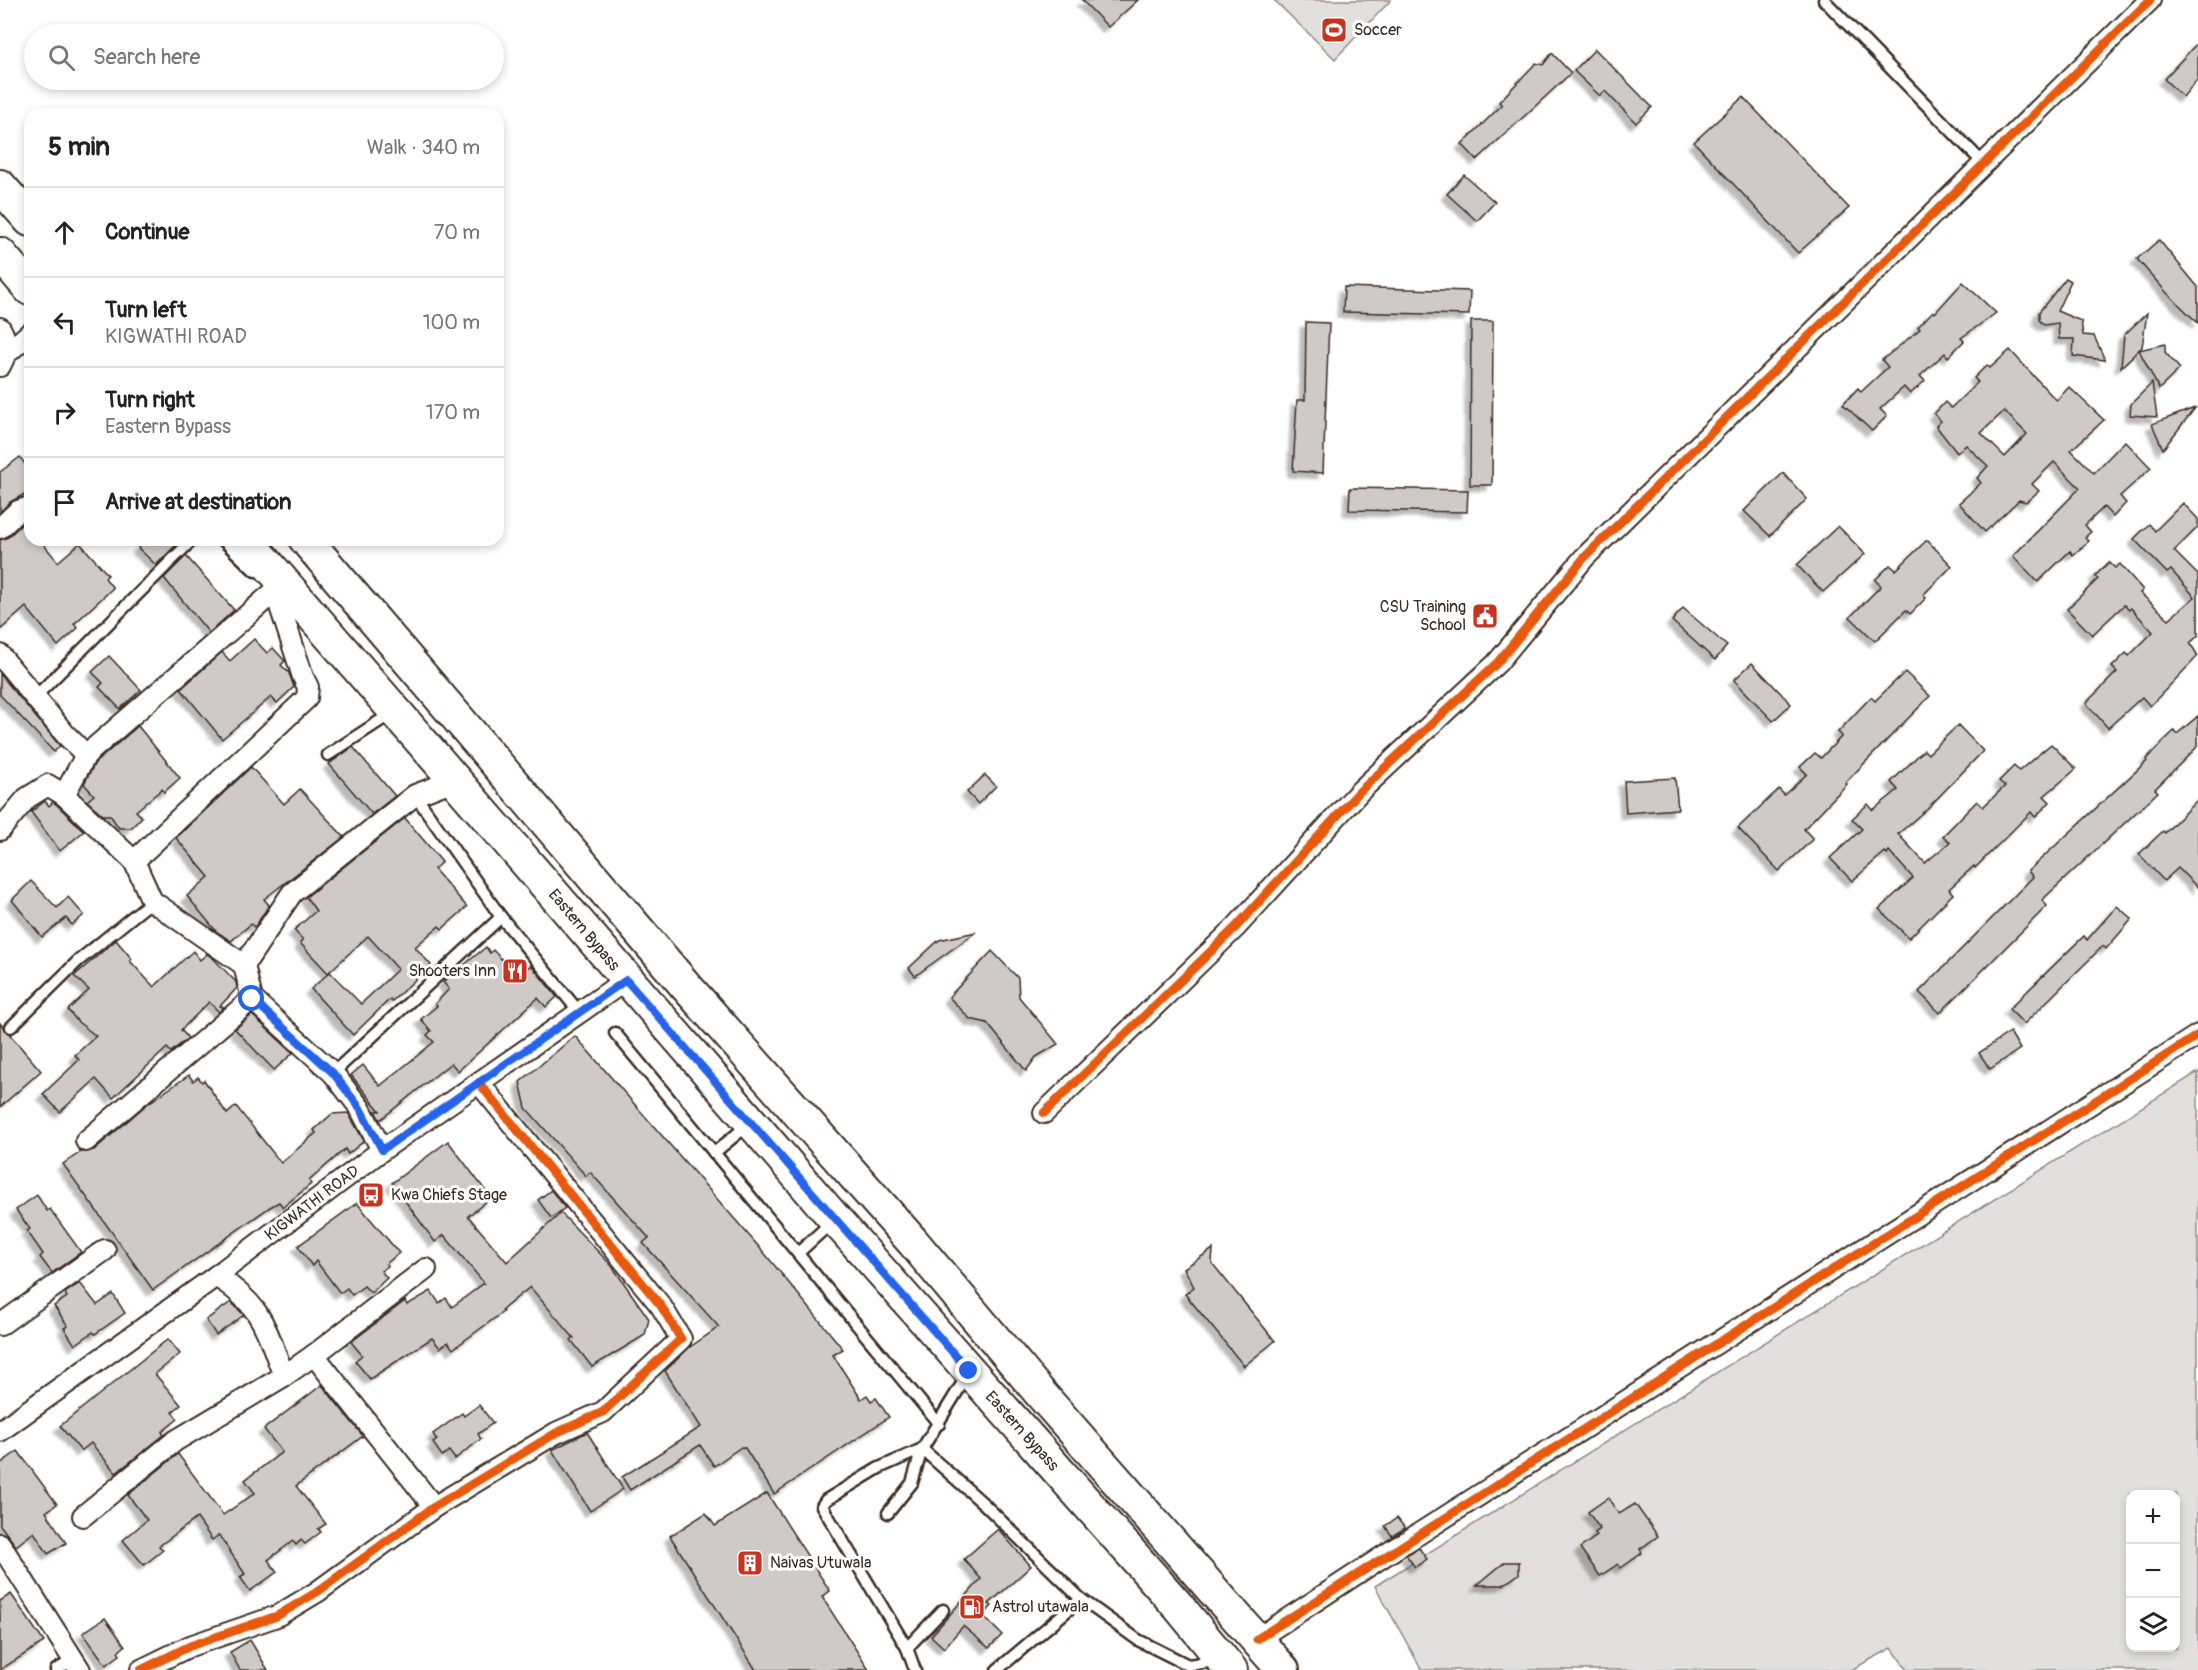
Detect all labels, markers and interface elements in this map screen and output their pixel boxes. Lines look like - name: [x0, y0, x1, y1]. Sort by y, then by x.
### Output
- sports icon: Soccer: [1319, 15, 1349, 45]
- place label: Soccer: [1354, 20, 1402, 40]
- search box: [24, 24, 504, 90]
- icon: search: [45, 41, 78, 74]
- text: Search here: [93, 43, 200, 71]
- text: 5 min: [48, 131, 110, 163]
- text: Walk · 340 m: [367, 135, 480, 160]
- icon: ahead: [48, 216, 81, 249]
- text: Continue: [105, 218, 189, 246]
- text: 70 m: [434, 220, 480, 245]
- text: Turn left: [105, 296, 187, 324]
- icon: left: [48, 306, 81, 339]
- text: 100 m: [423, 310, 480, 335]
- text: KIGWATHI ROAD: [105, 324, 247, 349]
- text: Turn right: [105, 386, 195, 414]
- icon: right: [48, 396, 81, 429]
- text: 170 m: [426, 400, 480, 425]
- text: Eastern Bypass: [105, 414, 231, 439]
- icon: arrive: [48, 486, 81, 519]
- text: Arrive at destination: [105, 488, 291, 516]
- place label: CSU Training School: [1380, 597, 1466, 635]
- public building icon: CSU Training School: [1470, 601, 1500, 631]
- street label: Eastern Bypass: [544, 885, 624, 975]
- restaurant icon: Shooters Inn: [500, 956, 530, 986]
- place label: Shooters Inn: [409, 961, 496, 981]
- route start: [238, 985, 264, 1011]
- street label: KIGWATHI ROAD: [261, 1161, 363, 1245]
- bus stop icon: Kwa Chiefs Stage: [356, 1180, 386, 1210]
- place label: Kwa Chiefs Stage: [391, 1185, 507, 1205]
- route end: [955, 1357, 981, 1383]
- street label: Eastern Bypass: [981, 1387, 1063, 1475]
- map controls: [2126, 1490, 2180, 1652]
- button: +: [2126, 1490, 2180, 1544]
- button: −: [2126, 1544, 2180, 1598]
- building icon: Naivas Utuwala: [735, 1548, 765, 1578]
- place label: Naivas Utuwala: [770, 1553, 871, 1573]
- fuel station icon: Astrol utawala: [957, 1592, 987, 1622]
- place label: Astrol utawala: [992, 1597, 1089, 1617]
- button: layers: [2126, 1598, 2180, 1652]

